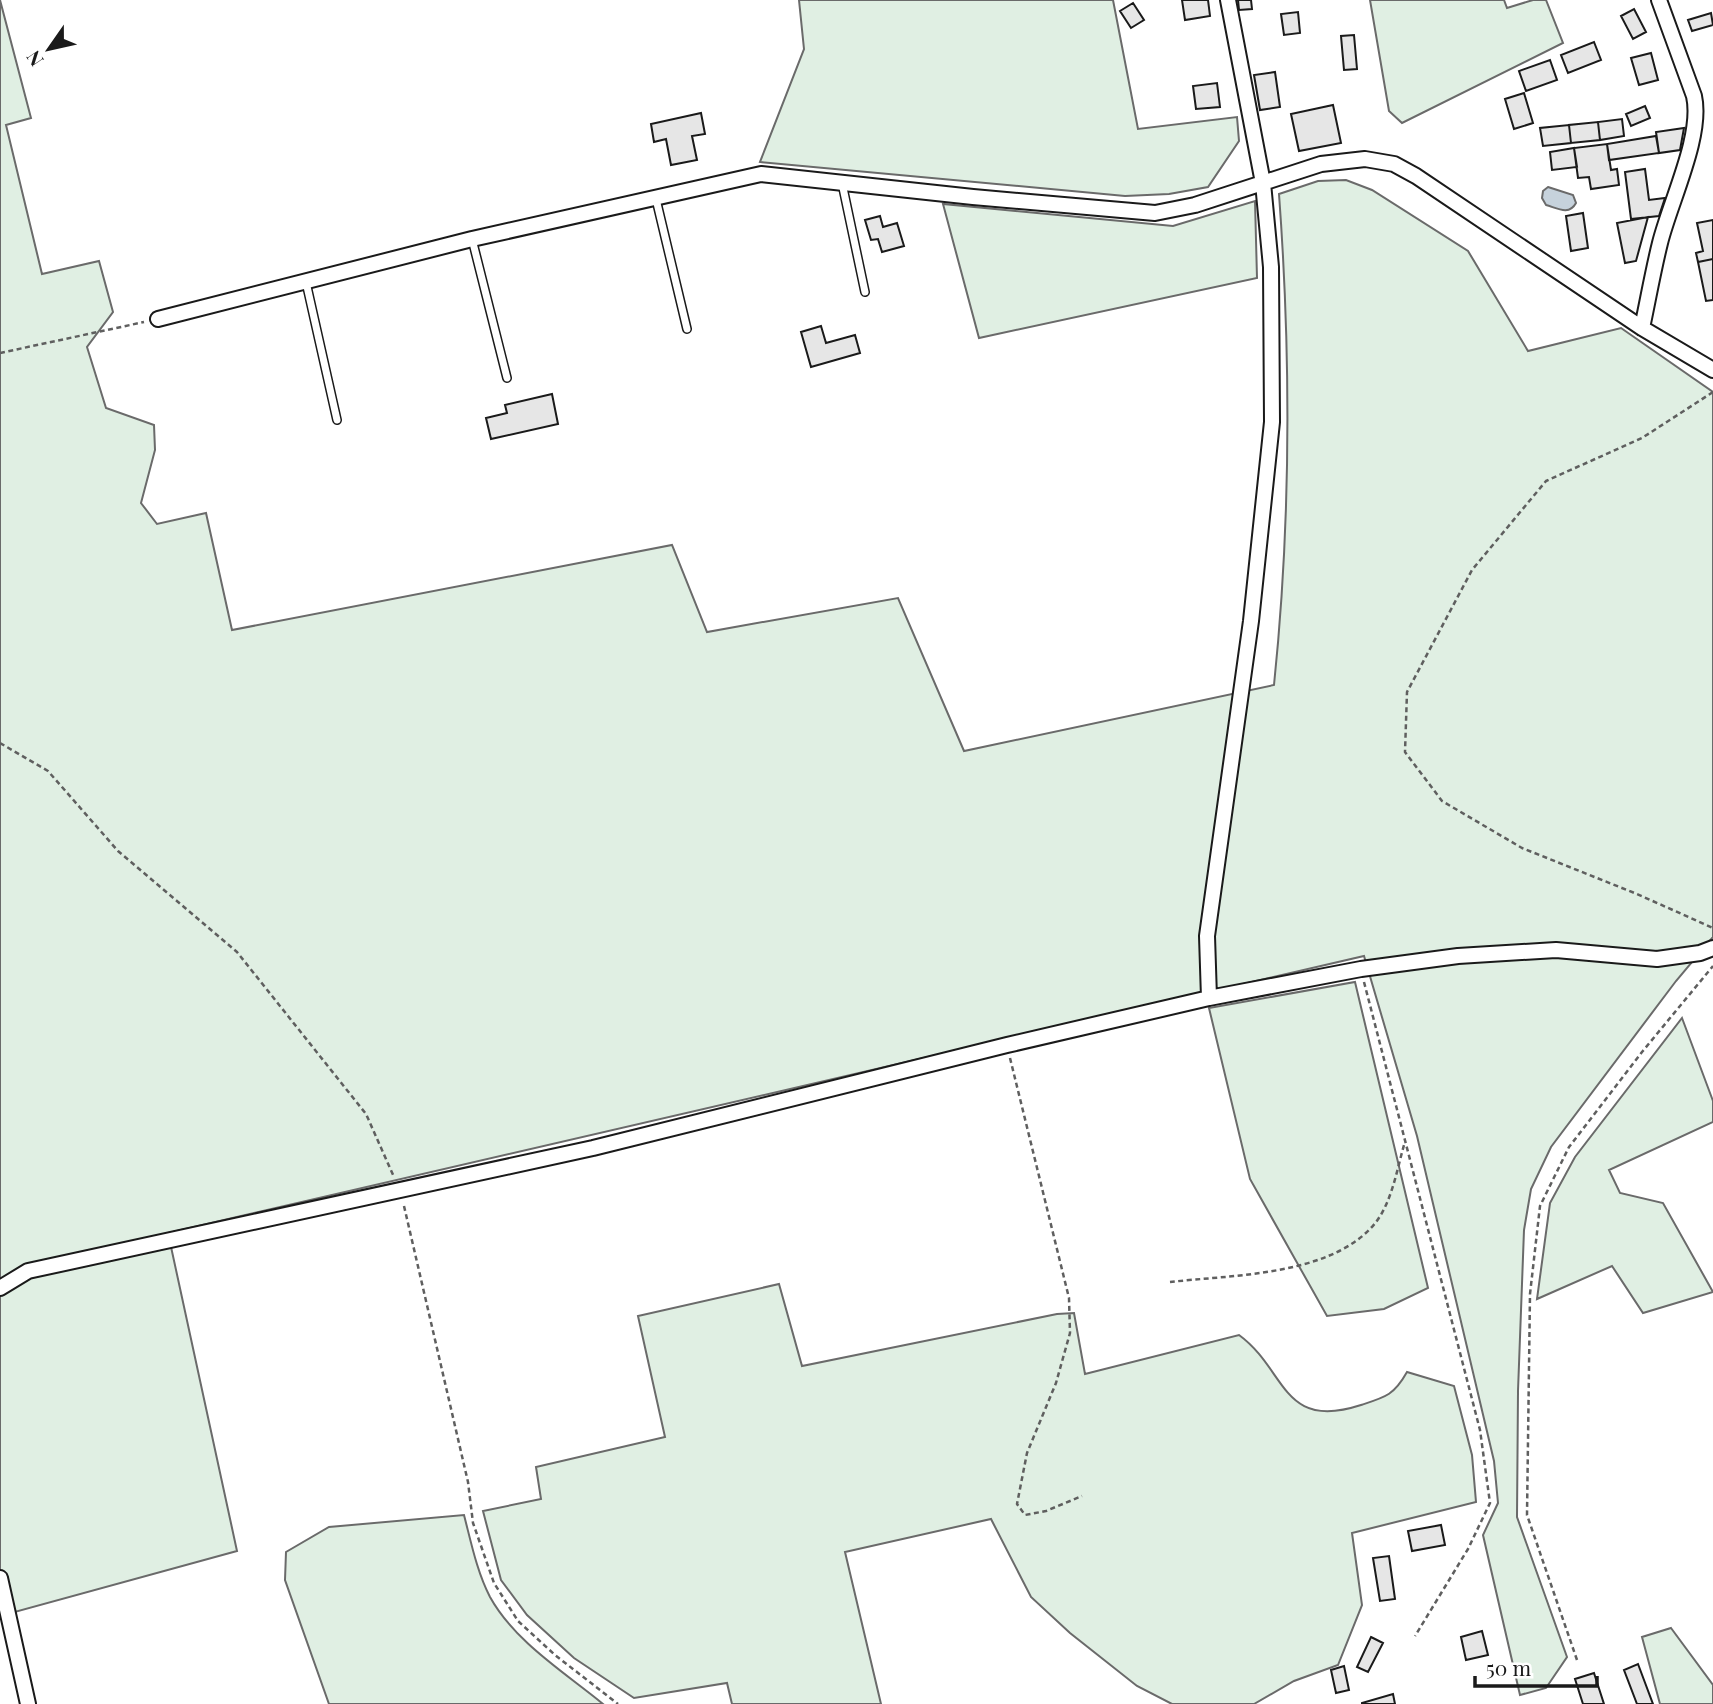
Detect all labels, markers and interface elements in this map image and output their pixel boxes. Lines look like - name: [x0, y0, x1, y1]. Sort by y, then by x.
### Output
- north arrow: [14, 14, 84, 84]
- text: N: [19, 46, 49, 72]
- scale bar: [1475, 1644, 1598, 1688]
- text: 50 m: [1486, 1653, 1532, 1681]

